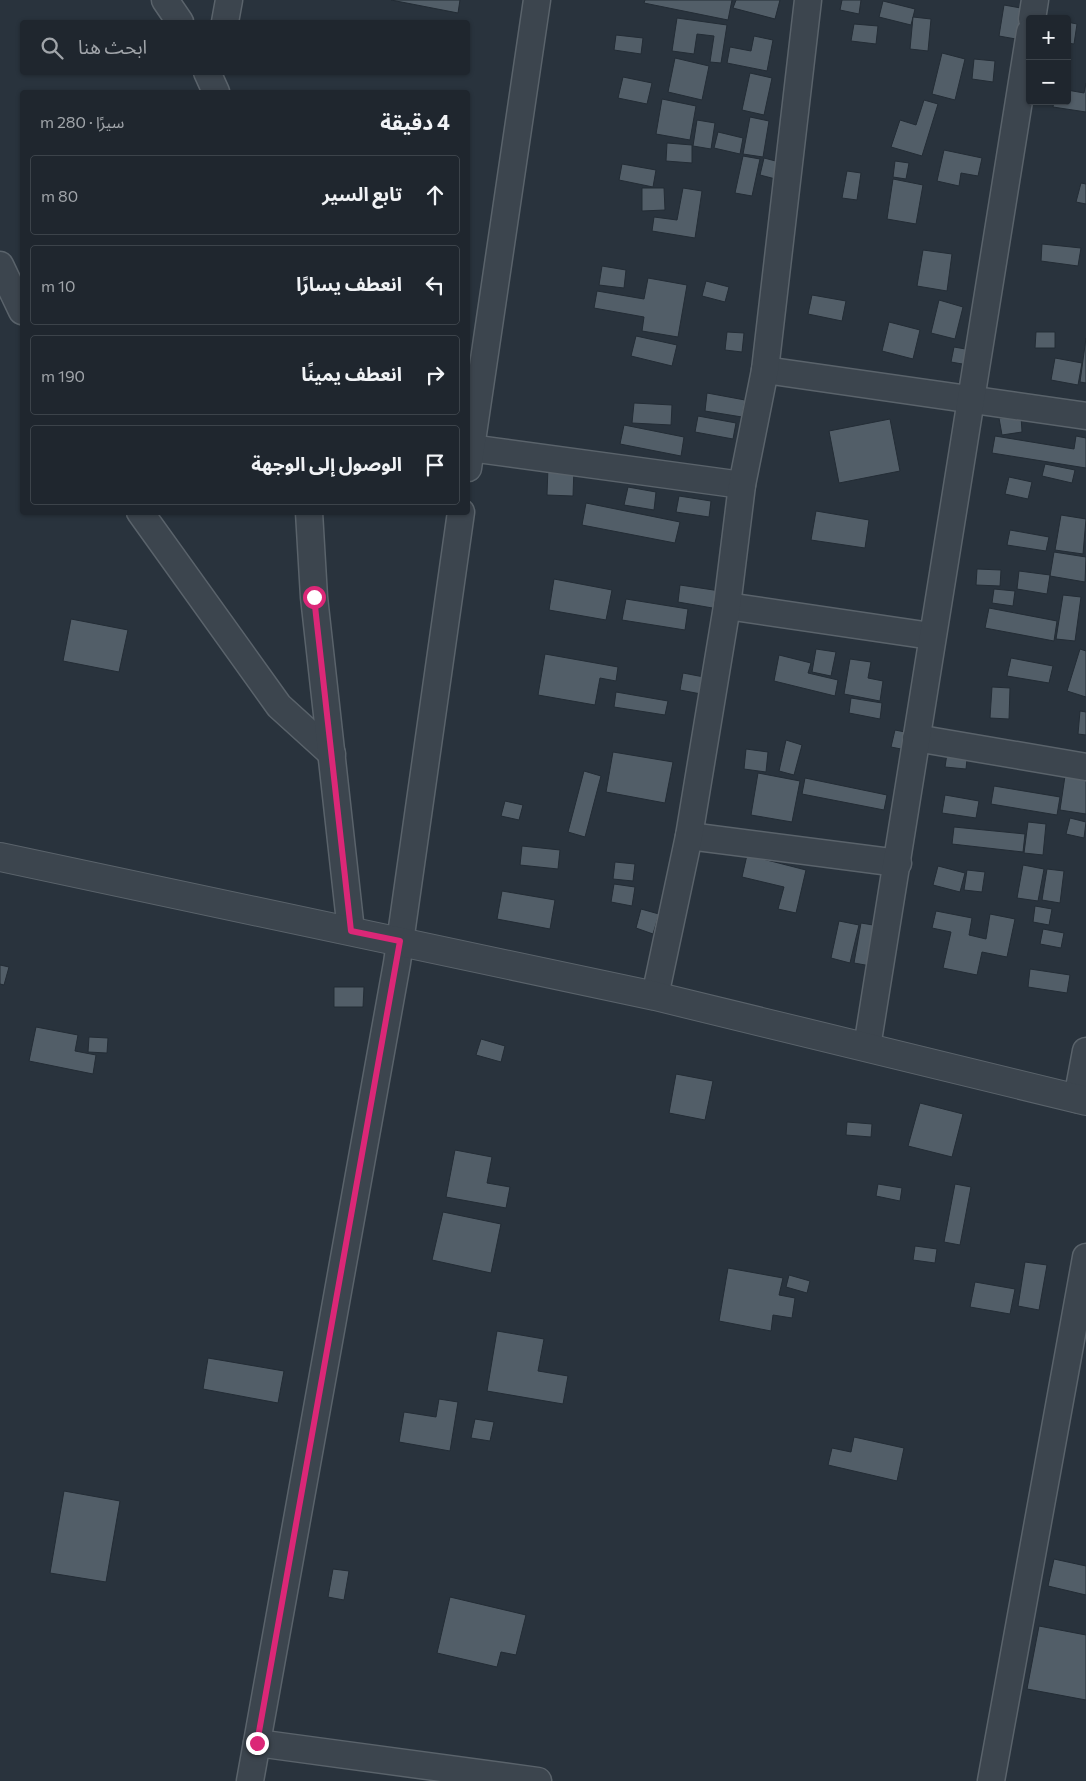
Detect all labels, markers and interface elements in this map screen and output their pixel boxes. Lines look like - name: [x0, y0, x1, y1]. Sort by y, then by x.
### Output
- map controls: [1026, 15, 1071, 105]
- button: +: [1026, 15, 1071, 60]
- search box: [20, 20, 470, 75]
- icon: search: [38, 34, 66, 62]
- text: ابحث هنا: [78, 35, 147, 58]
- button: −: [1026, 60, 1071, 105]
- text: 4 دقيقة: [380, 109, 450, 134]
- text: سيرًا · 280 m: [40, 112, 124, 131]
- icon: ahead: [421, 181, 449, 209]
- text: تابع السير: [322, 182, 402, 205]
- text: 80 m: [41, 186, 78, 205]
- icon: left: [421, 271, 449, 299]
- text: انعطف يسارًا: [296, 272, 402, 295]
- text: 10 m: [41, 276, 75, 295]
- icon: right: [421, 361, 449, 389]
- text: انعطف يمينًا: [301, 362, 402, 385]
- text: 190 m: [41, 366, 85, 385]
- icon: arrive: [421, 451, 449, 479]
- text: الوصول إلى الوجهة: [251, 452, 402, 475]
- route start: [303, 586, 326, 609]
- route end: [246, 1732, 269, 1755]

